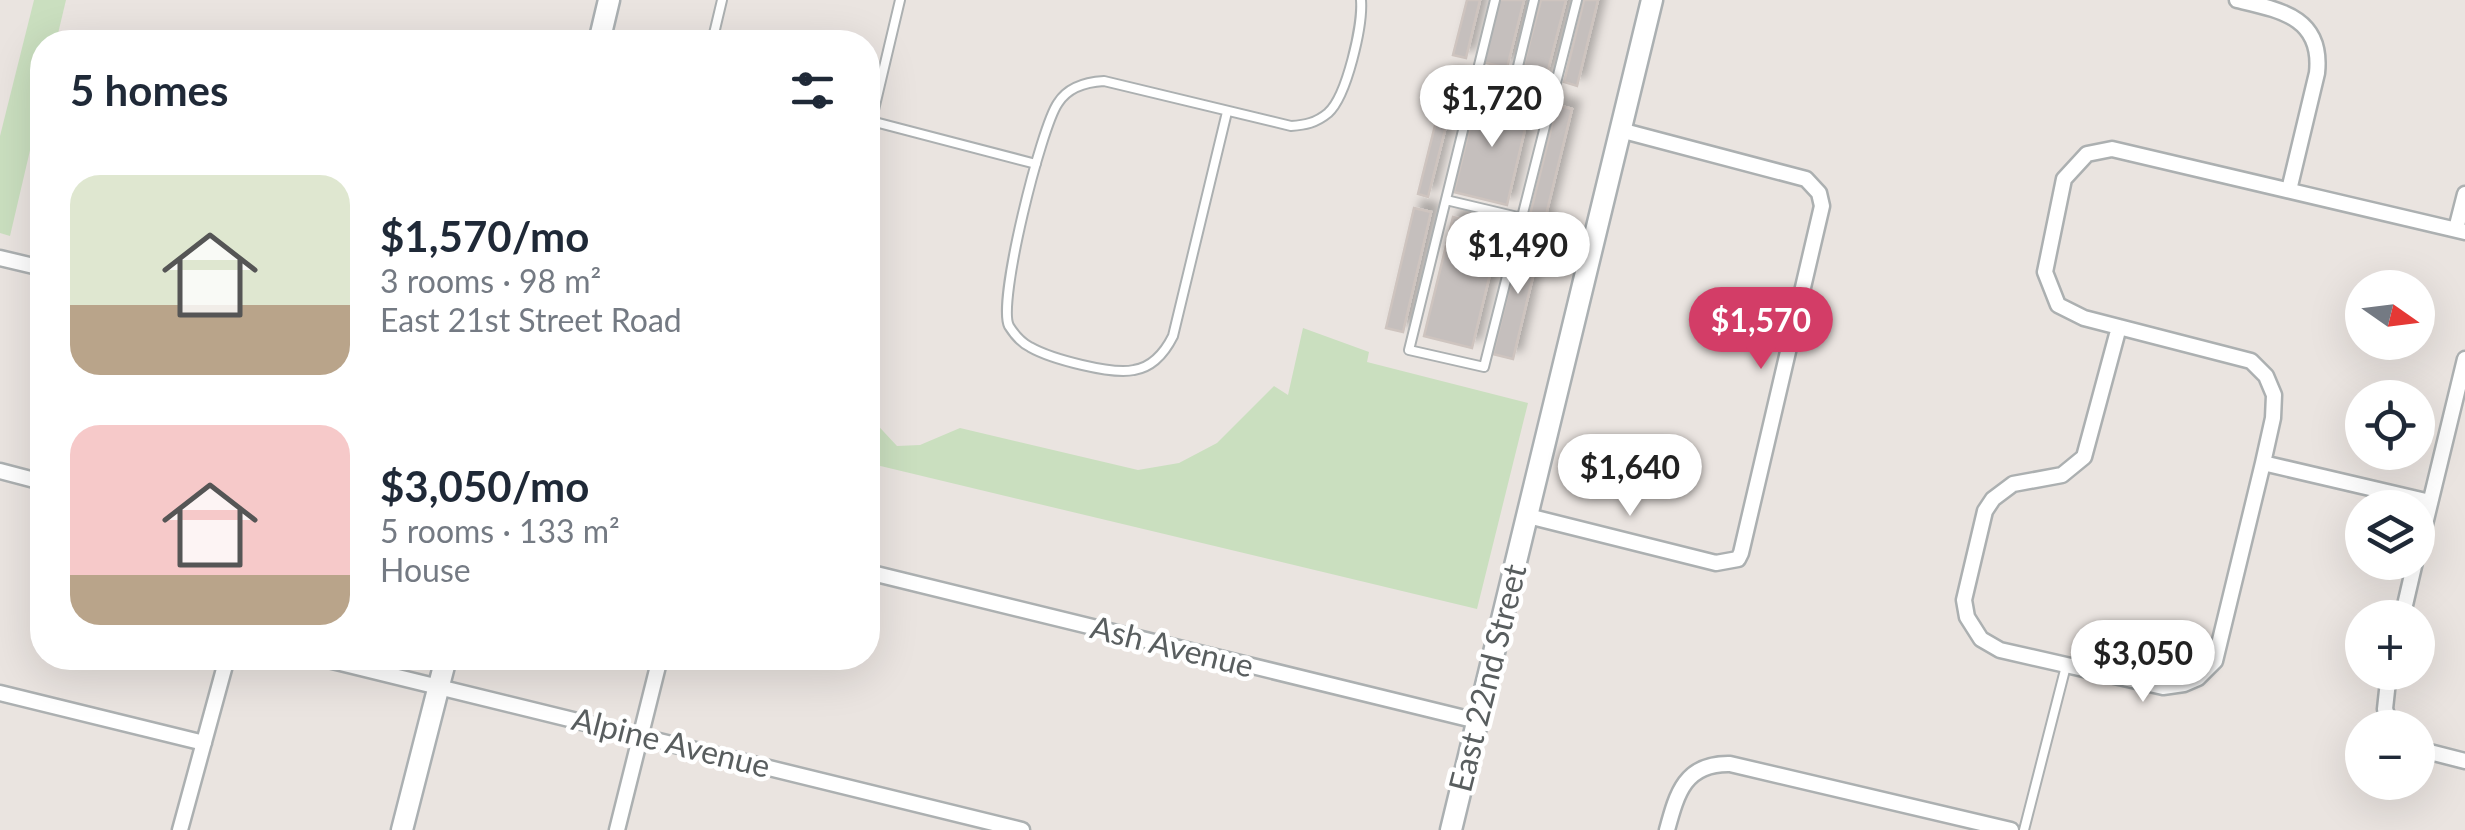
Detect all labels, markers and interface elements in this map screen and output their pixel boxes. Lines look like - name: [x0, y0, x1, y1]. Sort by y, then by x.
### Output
- icon: filters: [785, 63, 840, 118]
- text: 5 homes: [70, 65, 228, 115]
- pin: $1,720: [1411, 65, 1573, 150]
- text: $1,720: [1442, 78, 1542, 117]
- text: $1,570/mo: [380, 211, 589, 261]
- pin: $1,490: [1437, 212, 1599, 297]
- icon: home: [150, 215, 270, 335]
- text: $1,490: [1468, 225, 1568, 264]
- text: 3 rooms · 98 m²: [380, 261, 601, 300]
- north arrow: [2345, 270, 2435, 360]
- map controls: [2345, 270, 2435, 800]
- pin: $1,570: [1680, 287, 1842, 372]
- text: East 21st Street Road: [380, 300, 682, 339]
- text: $1,570: [1711, 300, 1811, 339]
- button: locate: [2345, 380, 2435, 470]
- pin: $1,640: [1549, 434, 1711, 519]
- text: $1,640: [1580, 447, 1680, 486]
- text: $3,050/mo: [380, 461, 589, 511]
- icon: home: [150, 465, 270, 585]
- button: layers: [2345, 490, 2435, 580]
- text: 5 rooms · 133 m²: [380, 511, 620, 550]
- text: House: [380, 550, 471, 589]
- street label: East 22nd Street: [1439, 559, 1534, 795]
- button: +: [2345, 600, 2435, 690]
- street label: Ash Avenue: [1087, 606, 1258, 685]
- pin: $3,050: [2062, 620, 2224, 705]
- text: $3,050: [2093, 633, 2193, 672]
- street label: Alpine Avenue: [568, 698, 774, 785]
- button: −: [2345, 710, 2435, 800]

